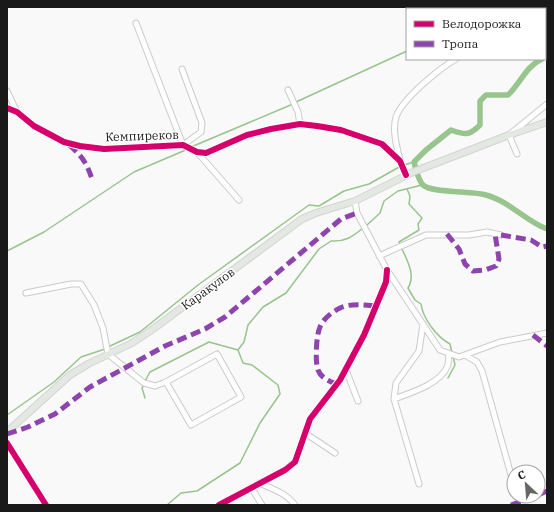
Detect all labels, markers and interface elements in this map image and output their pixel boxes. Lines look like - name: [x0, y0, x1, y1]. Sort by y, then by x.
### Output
- legend: [406, 8, 546, 60]
- text: Велодорожка: [442, 16, 522, 31]
- text: Тропа: [442, 36, 479, 51]
- street label: Кемпиреков: [105, 127, 179, 144]
- street label: Каракулов: [178, 264, 238, 313]
- north arrow: [506, 464, 546, 504]
- text: С: [515, 467, 528, 483]

